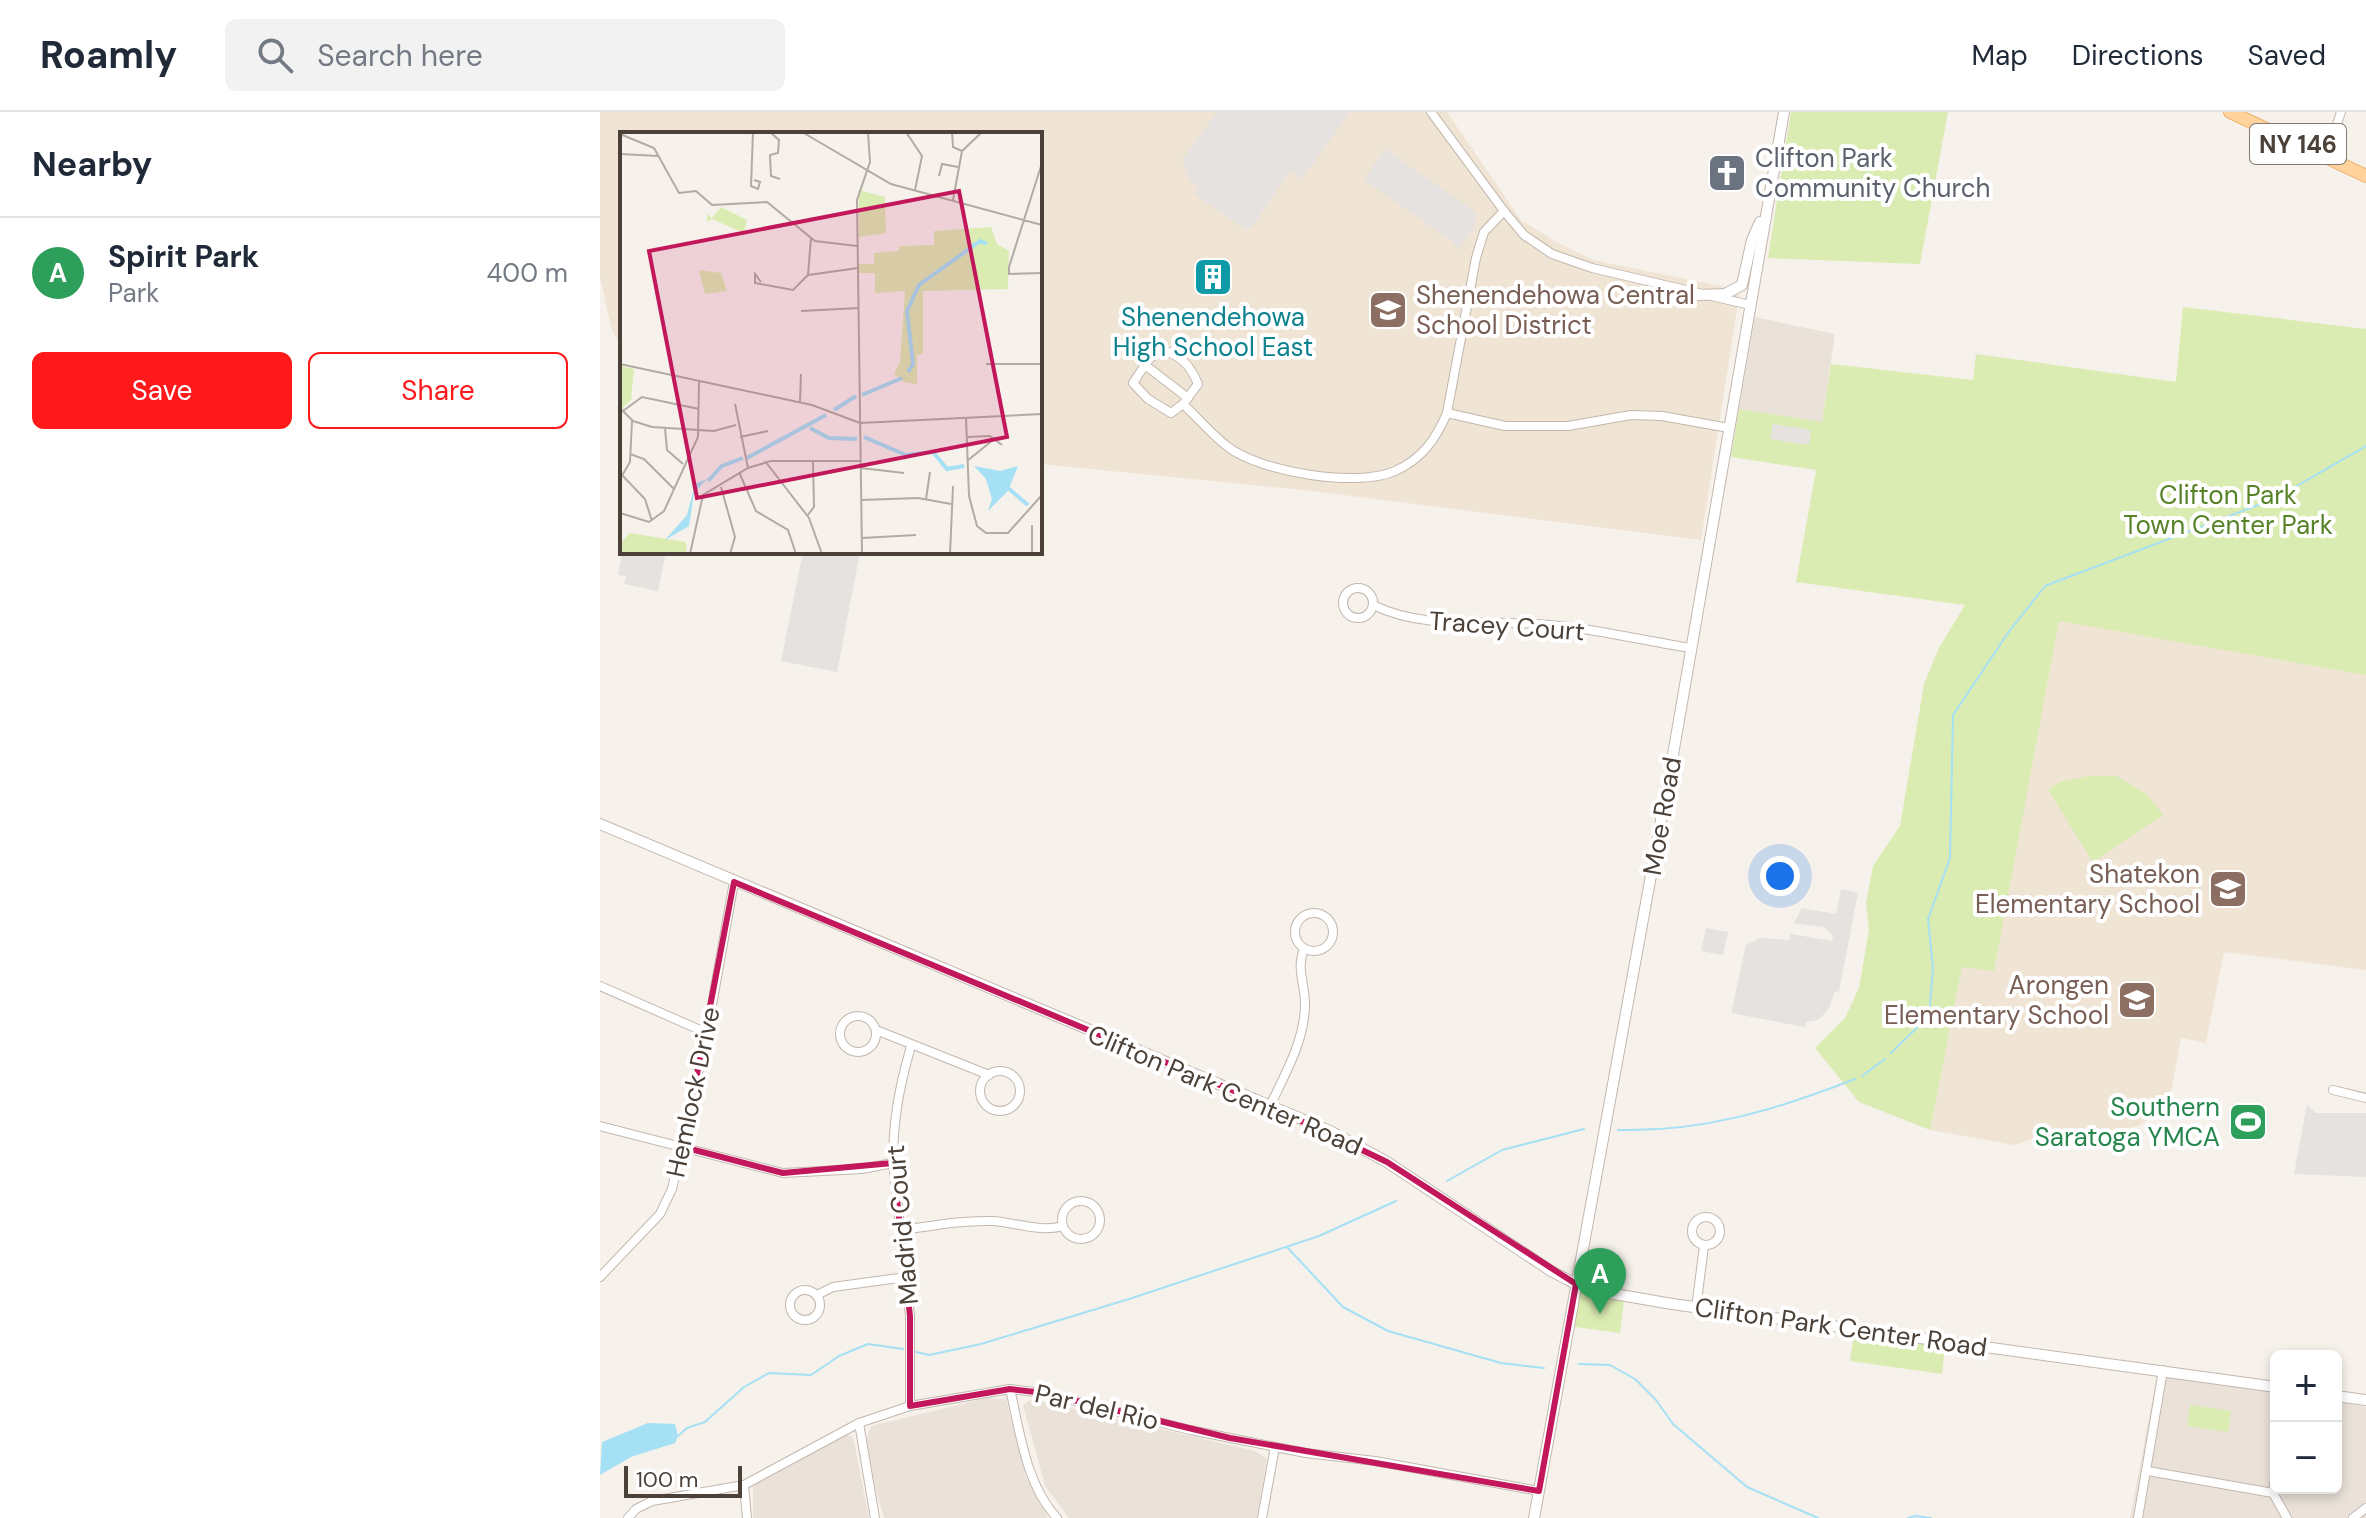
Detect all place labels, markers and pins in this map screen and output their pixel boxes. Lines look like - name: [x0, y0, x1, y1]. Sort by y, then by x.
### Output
- place label: Clifton Park Community Church: [1755, 141, 1990, 205]
- church icon: Clifton Park Community Church: [1706, 152, 1748, 194]
- building icon: Shenendehowa High School East: [1192, 256, 1234, 298]
- place label: Shenendehowa Central School District: [1416, 278, 1695, 342]
- school or university icon: Shenendehowa Central School District: [1367, 289, 1409, 331]
- place label: Shenendehowa High School East: [1113, 300, 1313, 364]
- place label: Shatekon Elementary School: [1975, 857, 2200, 921]
- school or university icon: Shatekon Elementary School: [2207, 868, 2249, 910]
- place label: Arongen Elementary School: [1884, 968, 2109, 1032]
- school or university icon: Arongen Elementary School: [2116, 979, 2158, 1021]
- place label: Southern Saratoga YMCA: [2035, 1090, 2220, 1154]
- sports icon: Southern Saratoga YMCA: [2227, 1101, 2269, 1143]
- pin: A: [1574, 1248, 1626, 1314]

